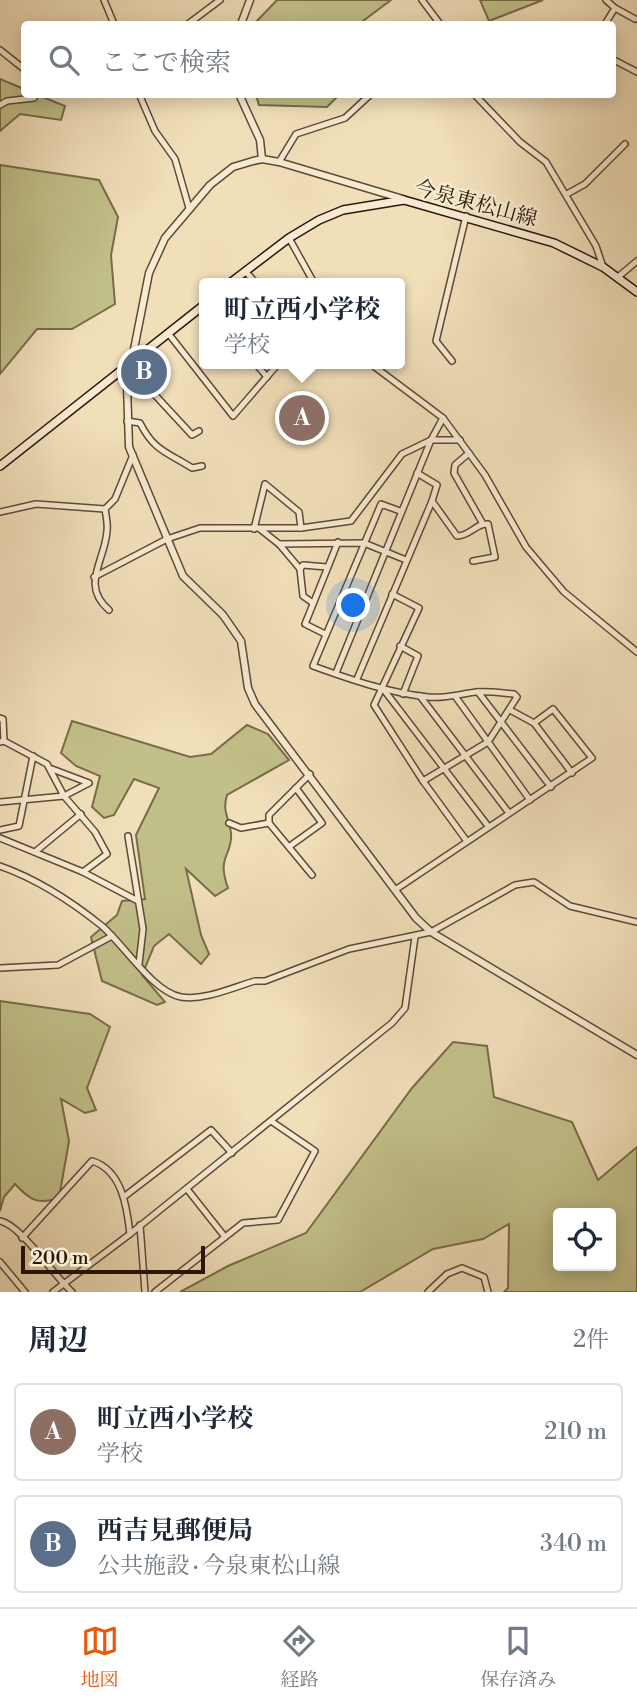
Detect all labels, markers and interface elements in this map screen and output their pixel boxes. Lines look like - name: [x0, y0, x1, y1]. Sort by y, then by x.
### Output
- search box: [21, 21, 616, 98]
- icon: search: [45, 41, 83, 79]
- text: ここで検索: [101, 47, 231, 79]
- street label: 今泉東松山線: [412, 175, 540, 233]
- popup: [199, 278, 405, 369]
- text: 町立西小学校: [224, 294, 380, 326]
- text: 学校: [224, 331, 270, 359]
- pin: B: [121, 346, 167, 398]
- pin: A: [279, 392, 325, 444]
- your location: [336, 588, 370, 622]
- map controls: [553, 1208, 616, 1271]
- button: locate: [553, 1208, 616, 1271]
- scale bar: [21, 1243, 205, 1275]
- text: 200 m: [32, 1246, 89, 1270]
- text: 周辺: [28, 1322, 88, 1360]
- text: 2件: [573, 1326, 609, 1354]
- text: 町立西小学校: [97, 1403, 253, 1435]
- text: A: [45, 1418, 61, 1446]
- text: 210 m: [544, 1418, 607, 1446]
- text: 学校: [97, 1440, 143, 1468]
- text: 西吉見郵便局: [97, 1515, 253, 1547]
- text: B: [44, 1530, 62, 1558]
- text: 340 m: [540, 1530, 607, 1558]
- text: 公共施設 · 今泉東松山線: [97, 1552, 340, 1580]
- tab: 地図: [81, 1622, 119, 1692]
- tab: 経路: [280, 1622, 318, 1692]
- tab: 保存済み: [480, 1622, 556, 1692]

